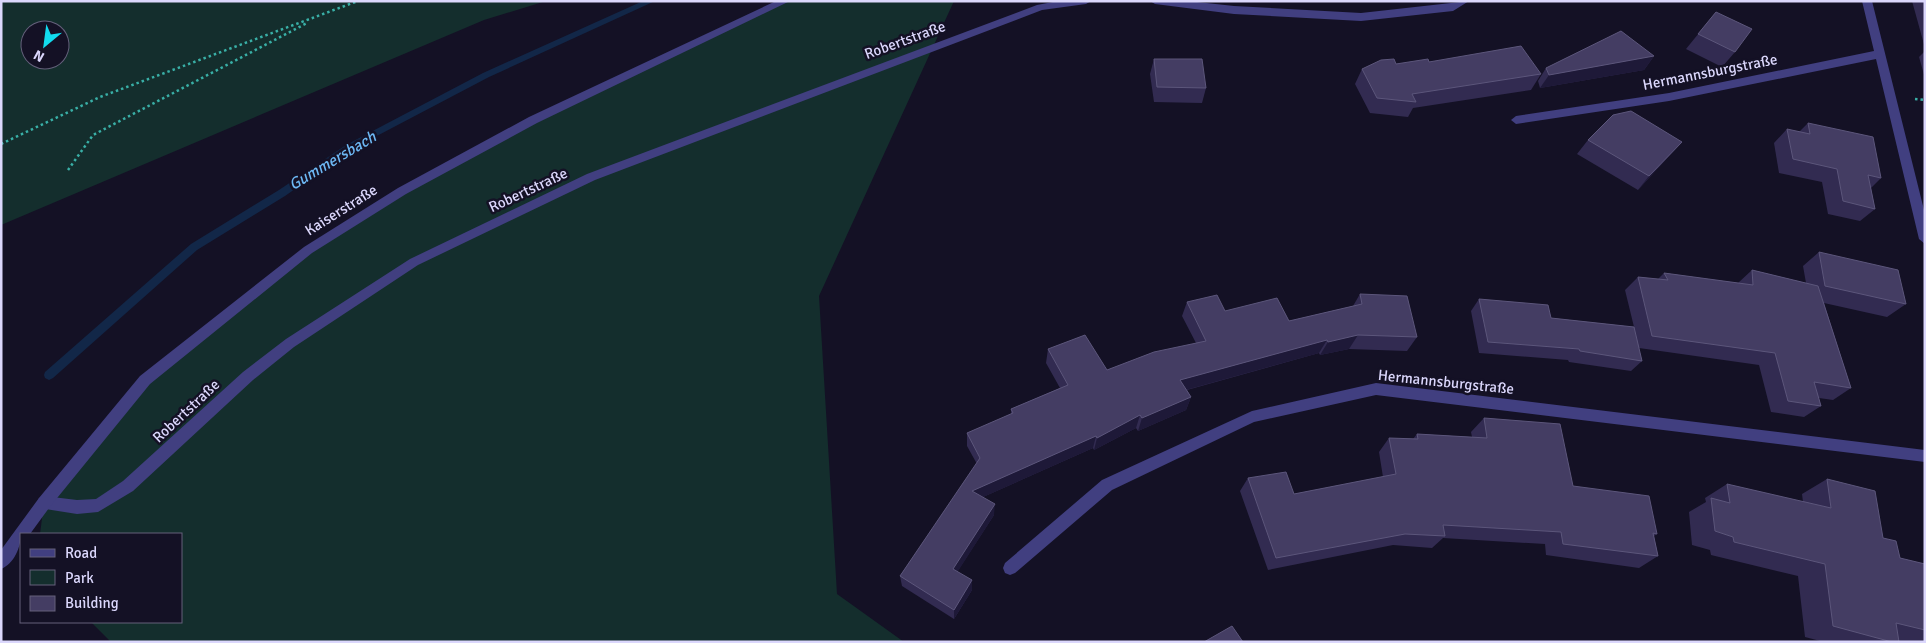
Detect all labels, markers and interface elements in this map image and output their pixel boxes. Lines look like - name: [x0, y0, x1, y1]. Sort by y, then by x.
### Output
- street label: Robertstraße: [862, 17, 948, 63]
- north arrow: [20, 20, 70, 70]
- text: N: [31, 46, 47, 66]
- street label: Hermannsburgstraße: [1641, 50, 1779, 94]
- water label: Gummersbach: [285, 126, 381, 195]
- street label: Robertstraße: [486, 164, 570, 216]
- street label: Kaiserstraße: [301, 181, 381, 239]
- street label: Hermannsburgstraße: [1377, 366, 1515, 398]
- street label: Robertstraße: [149, 375, 223, 447]
- legend: [20, 533, 182, 623]
- text: Road: [65, 544, 97, 562]
- text: Park: [65, 569, 94, 587]
- text: Building: [65, 594, 119, 612]

